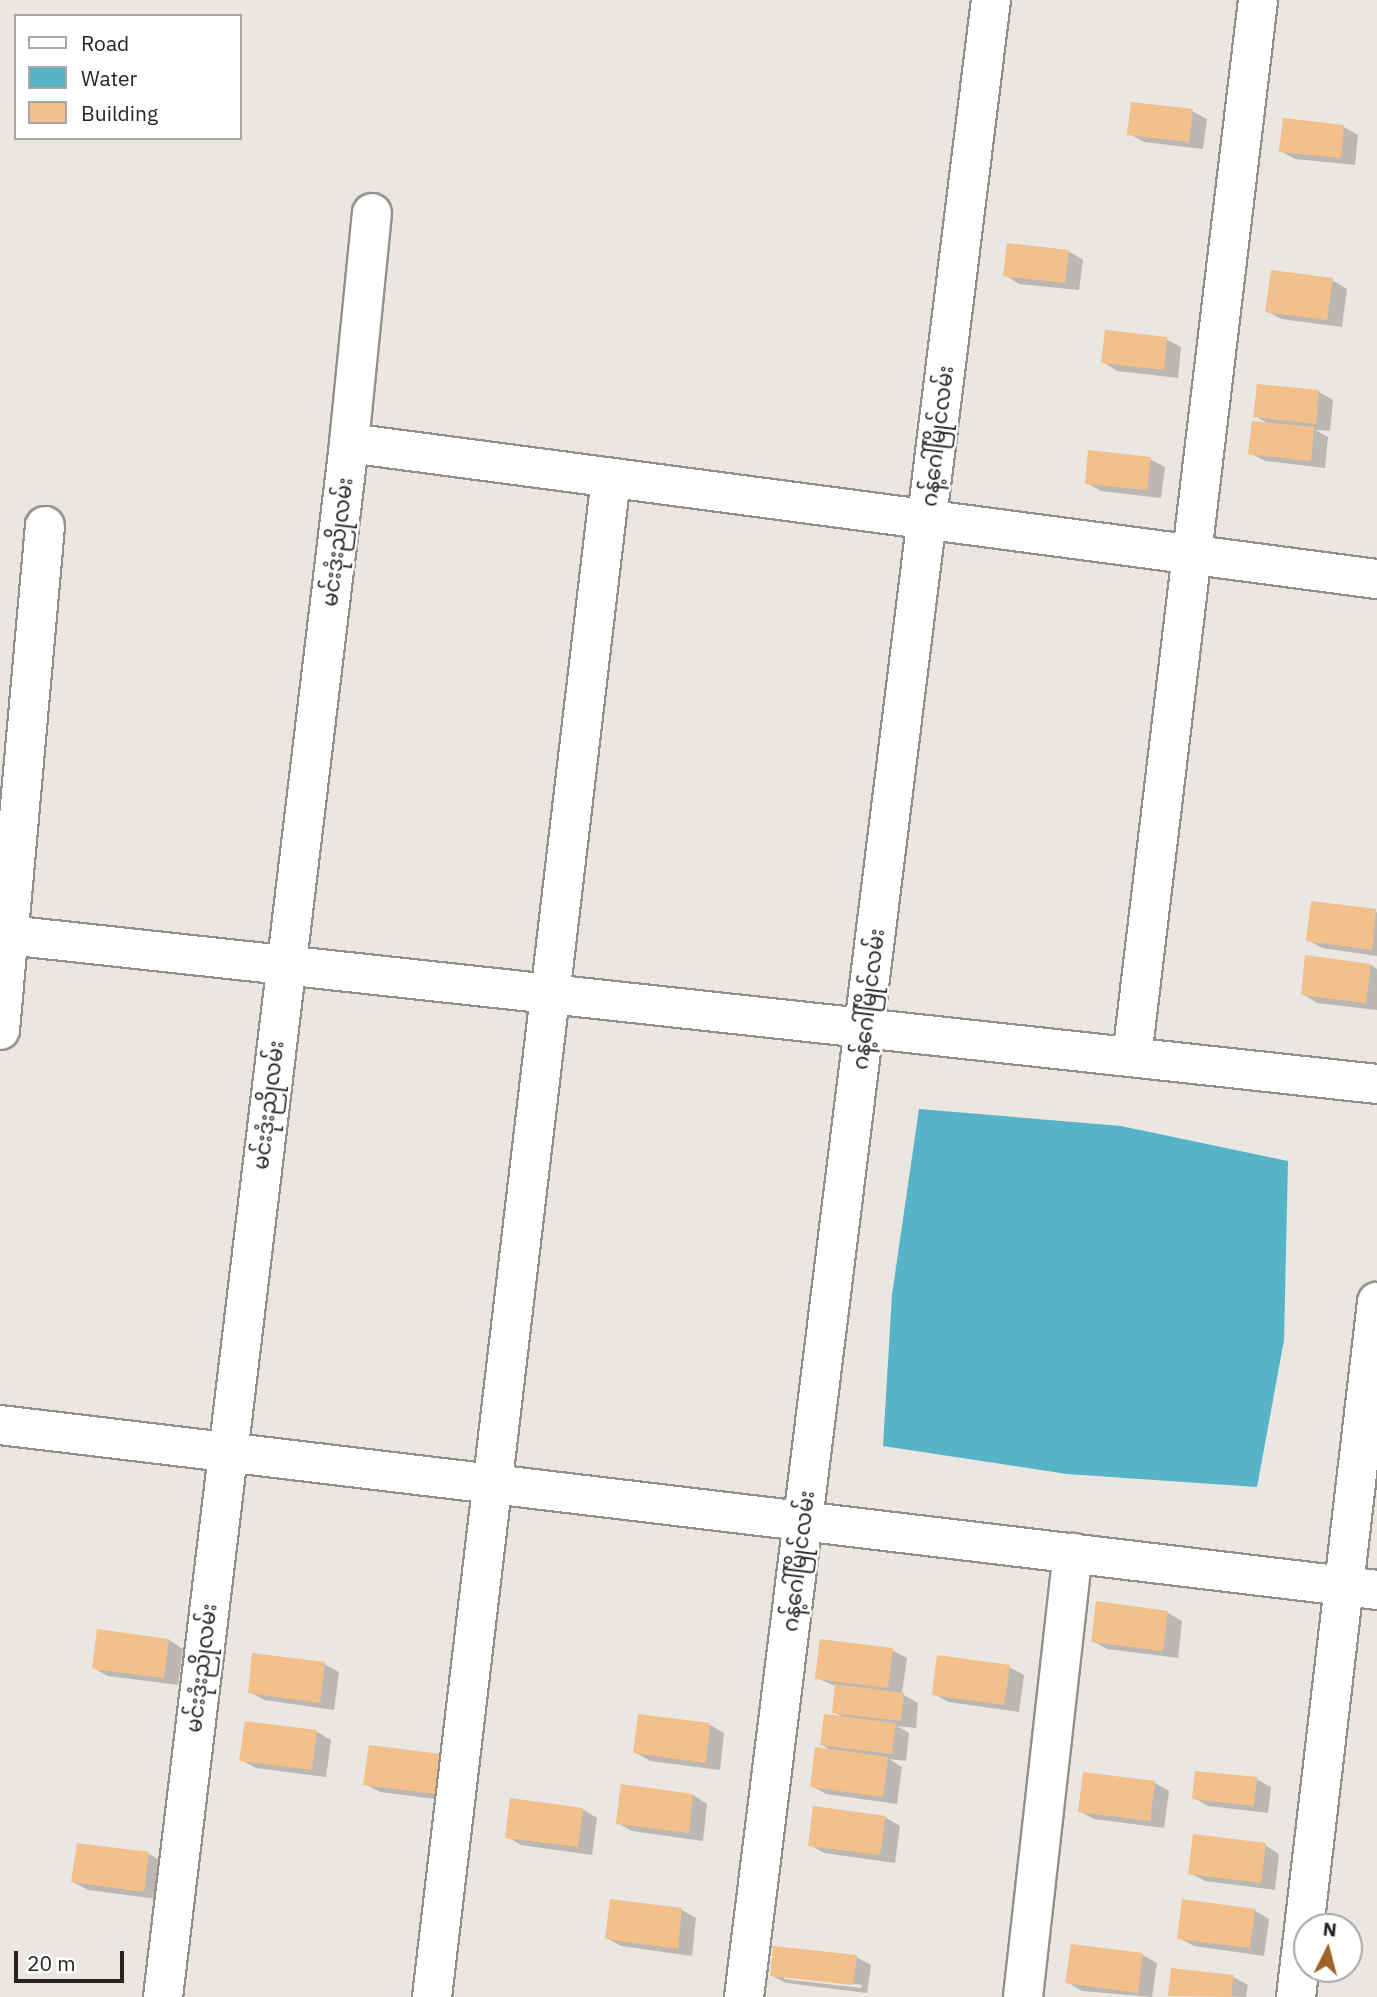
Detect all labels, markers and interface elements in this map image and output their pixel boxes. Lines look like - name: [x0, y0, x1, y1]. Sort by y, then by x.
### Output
- legend: [14, 14, 242, 140]
- text: Road: [81, 29, 129, 57]
- text: Water: [81, 64, 137, 92]
- text: Building: [81, 99, 158, 127]
- street label: ဂန့်ဂေါ်မြိုင်လမ်း: [916, 364, 958, 508]
- street label: မင်းဒုံးညိုလမ်း: [317, 476, 357, 608]
- street label: ဂန့်ဂေါ်မြိုင်လမ်း: [847, 927, 889, 1071]
- street label: မင်းဒုံးညိုလမ်း: [248, 1039, 288, 1171]
- street label: ဂန့်ဂေါ်မြိုင်လမ်း: [777, 1489, 819, 1633]
- street label: မင်းဒုံးညိုလမ်း: [181, 1602, 221, 1734]
- north arrow: [1293, 1913, 1363, 1983]
- text: N: [1322, 1916, 1338, 1942]
- scale bar: [18, 1938, 128, 1982]
- text: 20 m: [27, 1949, 76, 1977]

